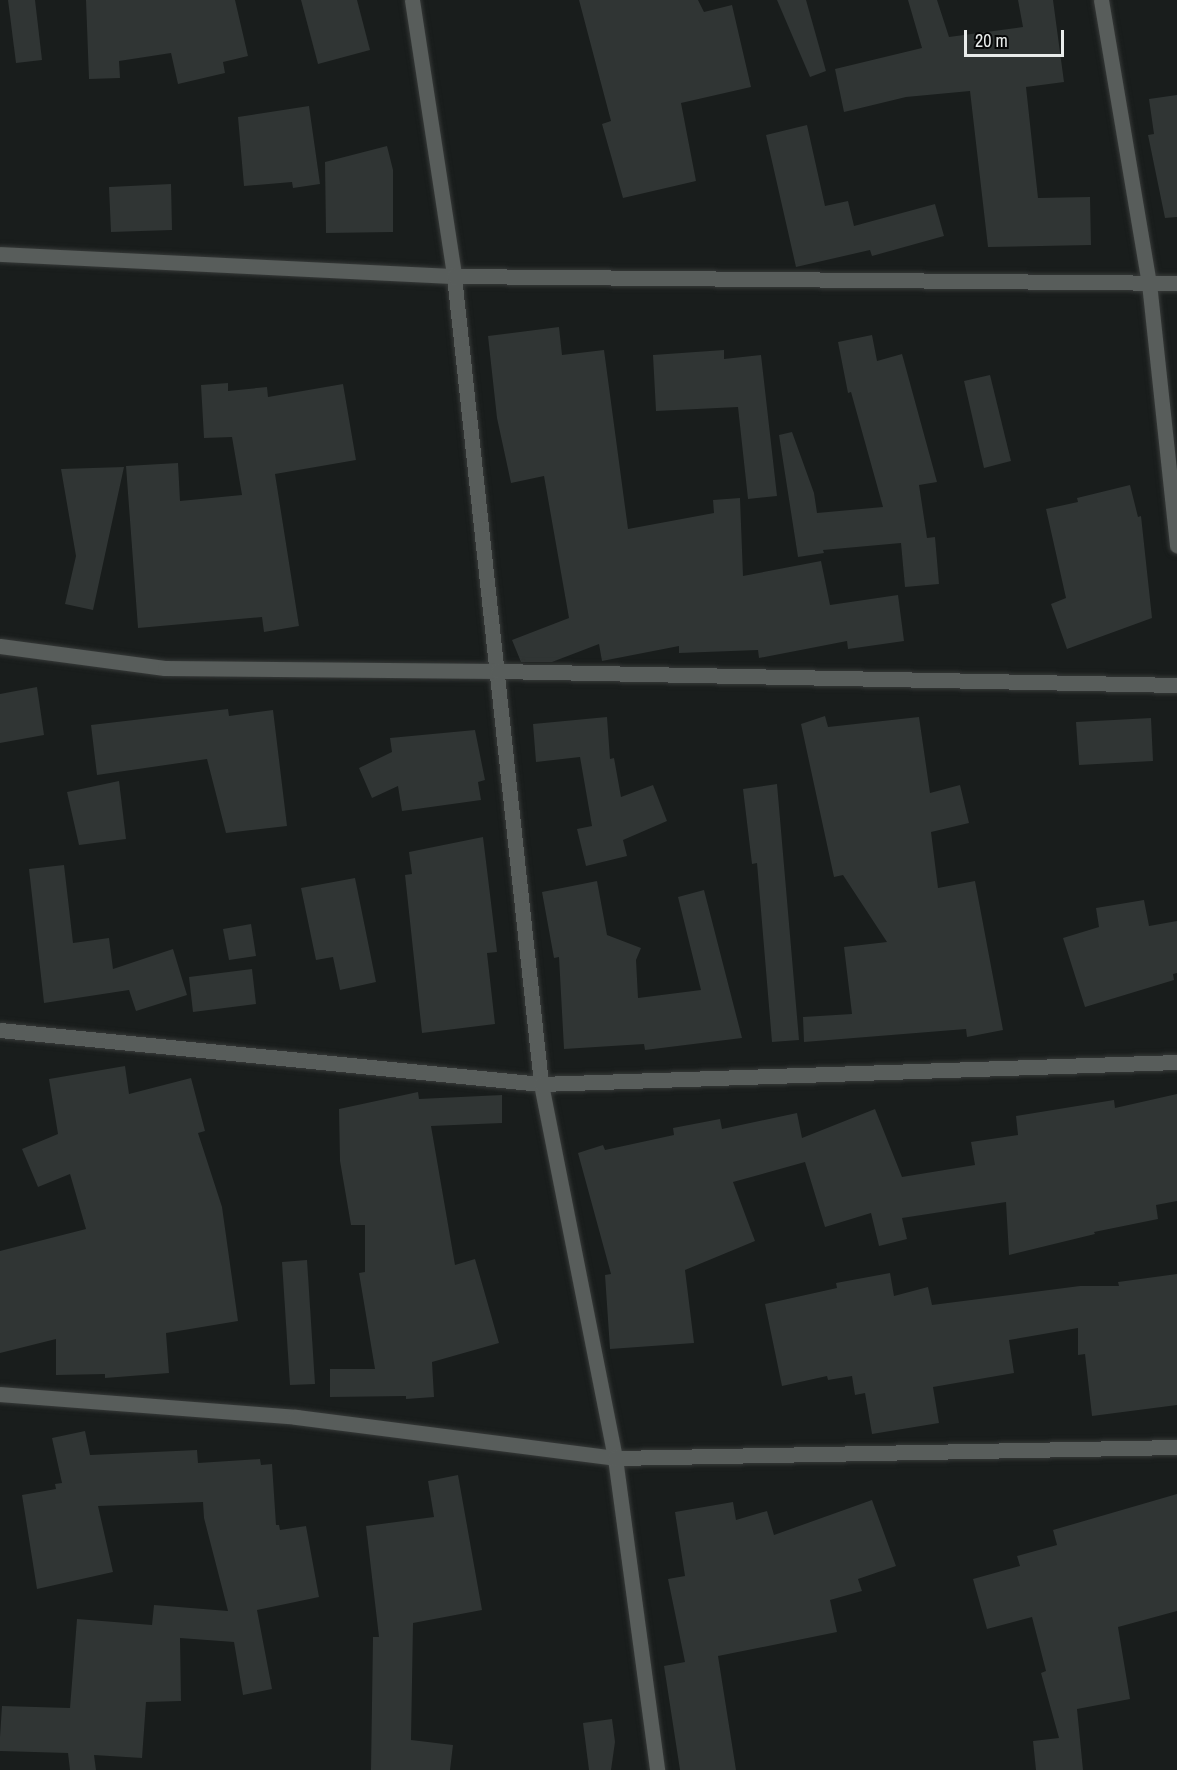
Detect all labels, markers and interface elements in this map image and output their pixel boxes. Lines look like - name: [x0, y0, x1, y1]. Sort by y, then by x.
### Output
- scale bar: [967, 18, 1068, 56]
- text: 20 m: [975, 28, 1008, 53]

